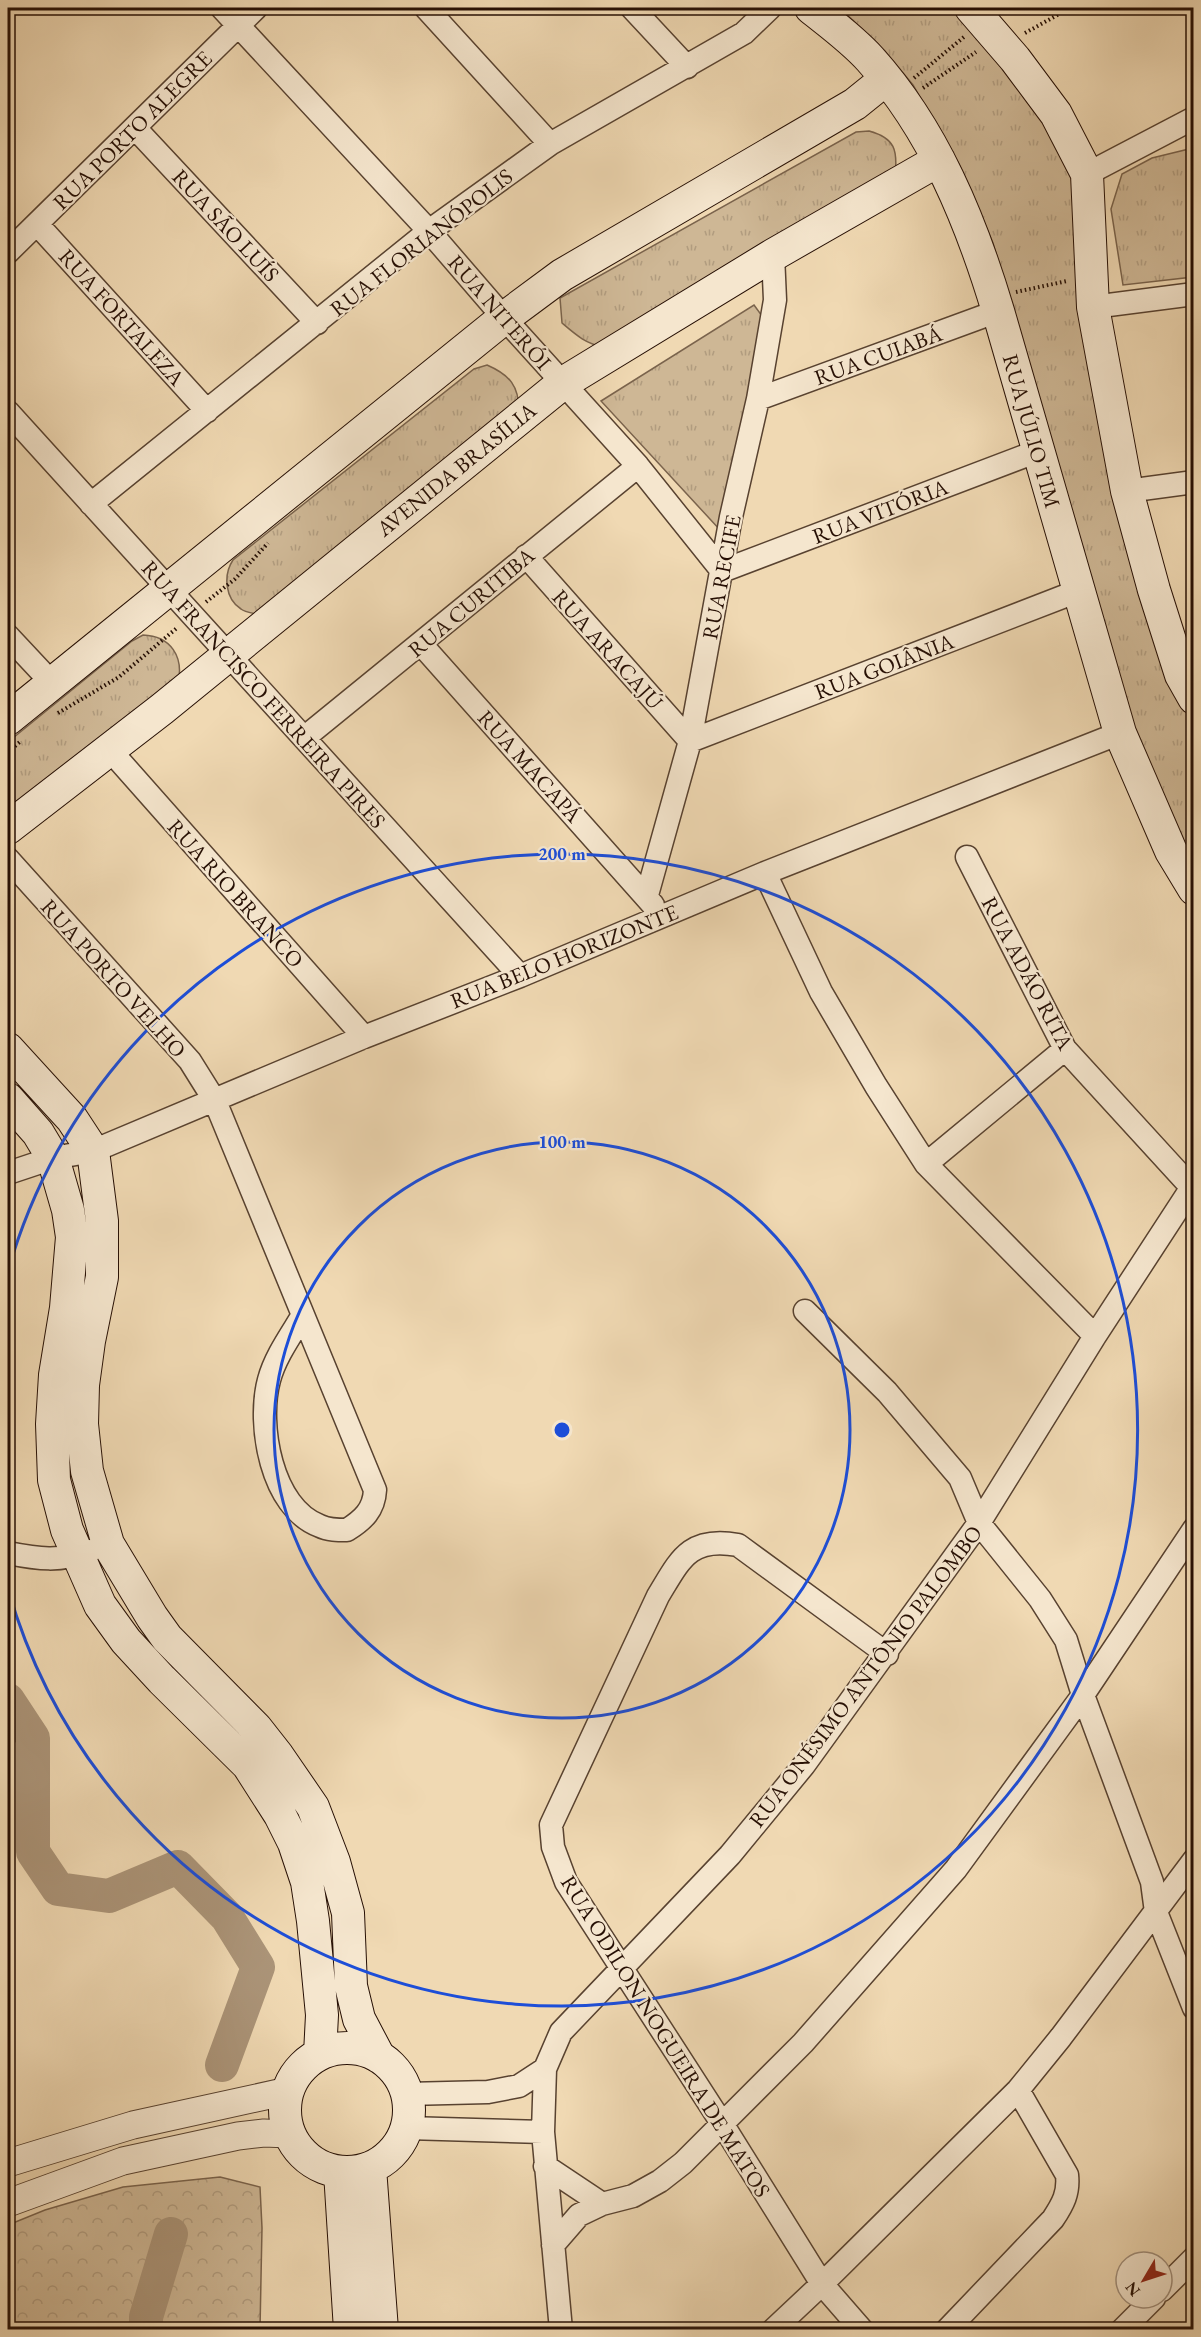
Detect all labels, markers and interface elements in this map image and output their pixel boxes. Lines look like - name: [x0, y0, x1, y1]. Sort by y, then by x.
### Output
- street label: RUA PORTO ALEGRE: [46, 44, 218, 216]
- street label: RUA FLORIANÓPOLIS: [324, 162, 519, 323]
- street label: RUA SÃO LUÍS: [166, 163, 285, 288]
- street label: RUA FORTALEZA: [52, 243, 191, 393]
- street label: RUA NITERÓI: [442, 249, 558, 376]
- street label: RUA CUIABÁ: [810, 319, 947, 392]
- street label: RUA JÚLIO TIM: [996, 351, 1067, 512]
- street label: AVENIDA BRASÍLIA: [370, 395, 543, 544]
- street label: RUA VITÓRIA: [808, 472, 953, 551]
- street label: RUA RECIFE: [695, 512, 748, 642]
- street label: RUA CURITIBA: [402, 540, 541, 664]
- street label: RUA FRANCISCO FERREIRA PIRES: [135, 554, 392, 835]
- street label: RUA ARACAJÚ: [546, 583, 670, 716]
- street label: RUA GOIÂNIA: [810, 626, 959, 706]
- street label: RUA MACAPÁ: [471, 704, 588, 829]
- street label: RUA RIO BRANCO: [161, 813, 310, 974]
- text: 200 m: [538, 842, 586, 865]
- street label: RUA ADÃO RITA: [975, 892, 1081, 1056]
- street label: RUA PORTO VELHO: [35, 893, 193, 1064]
- street label: RUA BELO HORIZONTE: [446, 897, 682, 1015]
- text: 100 m: [538, 1130, 586, 1153]
- centre of rings: [552, 1420, 572, 1440]
- street label: RUA ONÉSIMO ANTÔNIO PALOMBO: [742, 1519, 989, 1833]
- street label: RUA ODILON NOGUEIRA DE MATOS: [554, 1870, 777, 2203]
- north arrow: [1114, 2250, 1174, 2310]
- text: N: [1120, 2277, 1145, 2301]

